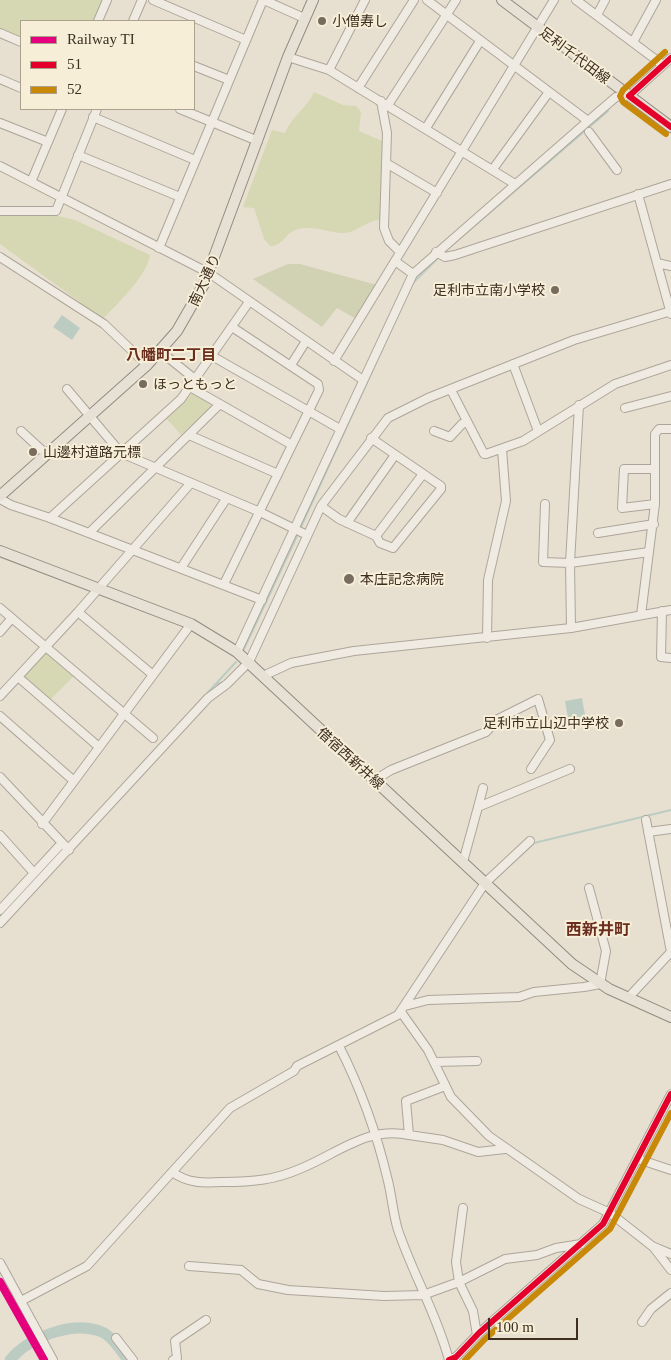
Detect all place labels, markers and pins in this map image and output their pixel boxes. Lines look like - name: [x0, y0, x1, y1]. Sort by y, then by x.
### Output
- place label: 小僧寿し: [332, 13, 388, 29]
- marker: 小僧寿し: [316, 15, 328, 27]
- place label: 足利市立南小学校: [433, 282, 545, 298]
- marker: 足利市立南小学校: [549, 284, 561, 296]
- place label: ほっともっと: [153, 376, 237, 392]
- marker: ほっともっと: [137, 378, 149, 390]
- place label: 山邊村道路元標: [43, 444, 141, 460]
- marker: 山邊村道路元標: [27, 446, 39, 458]
- place label: 本庄記念病院: [360, 571, 444, 587]
- marker: 本庄記念病院: [342, 572, 356, 586]
- place label: 足利市立山辺中学校: [483, 715, 609, 731]
- marker: 足利市立山辺中学校: [613, 717, 625, 729]

